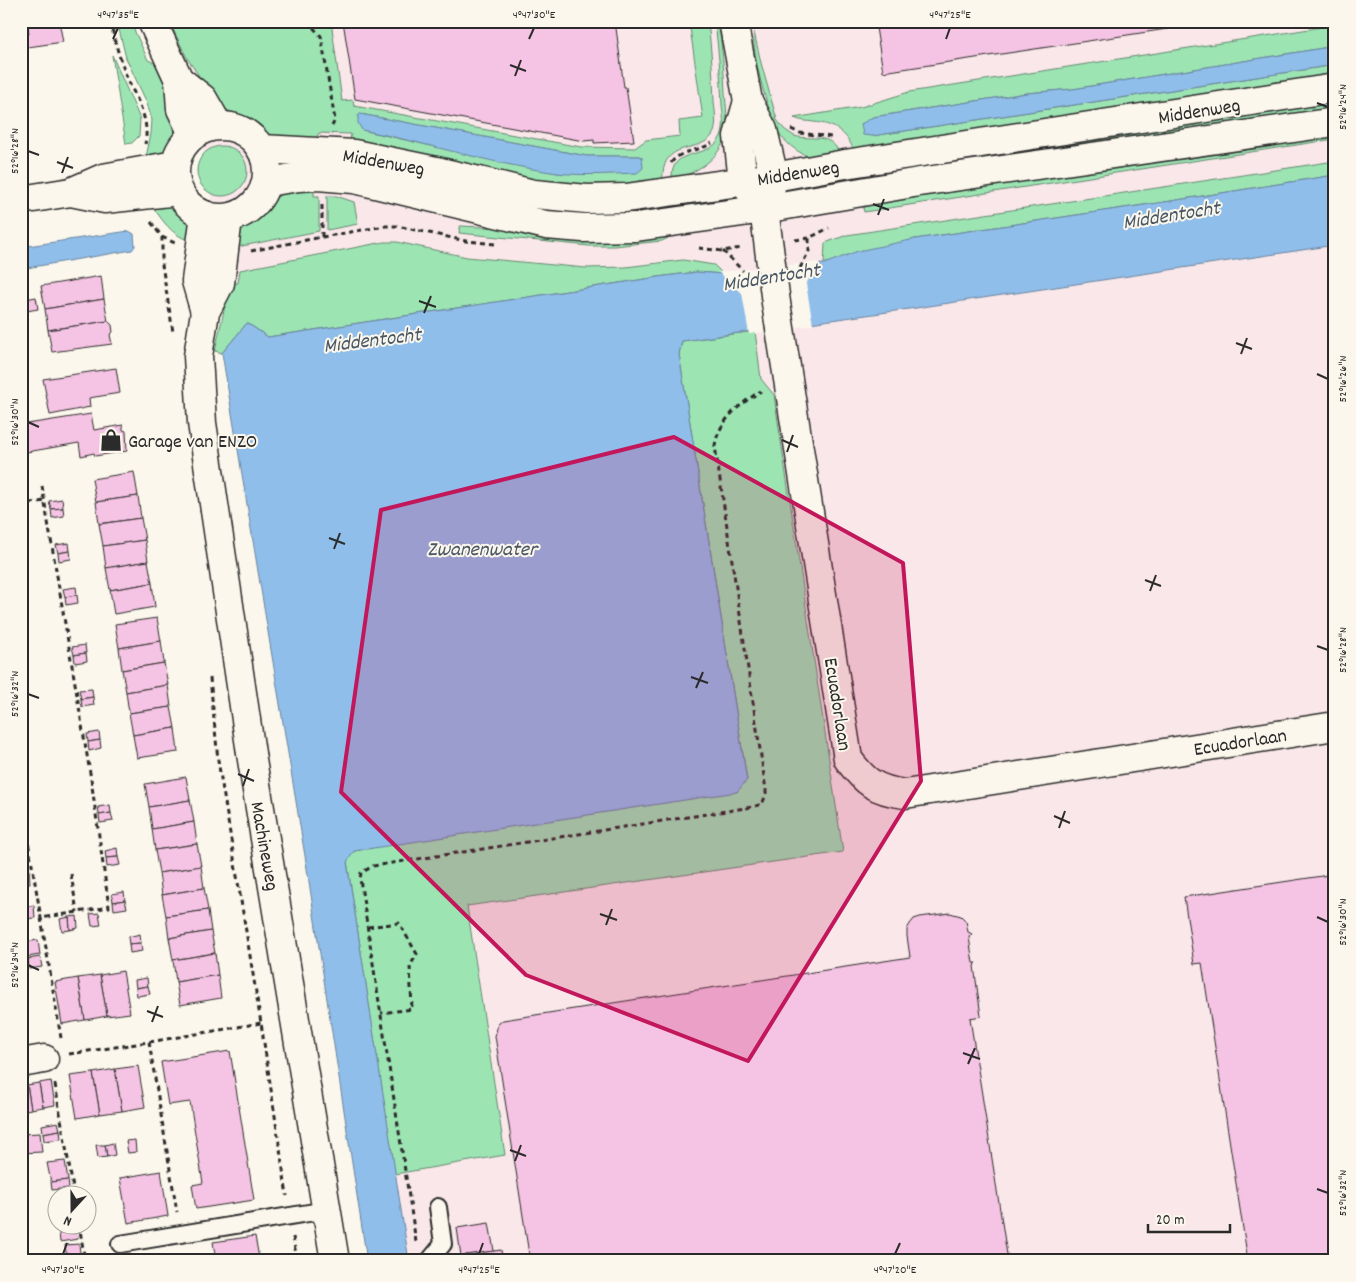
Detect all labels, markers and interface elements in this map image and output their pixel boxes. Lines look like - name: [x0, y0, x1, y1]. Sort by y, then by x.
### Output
- text: 4°47'35"E: [97, 7, 139, 24]
- text: 4°47'30"E: [513, 7, 556, 24]
- text: 4°47'25"E: [929, 7, 971, 24]
- text: 52°16'24"N: [1335, 84, 1352, 130]
- street label: Middenweg: [1156, 93, 1242, 133]
- text: 52°16'28"N: [7, 128, 24, 174]
- street label: Middenweg: [340, 143, 427, 185]
- street label: Middenweg: [755, 155, 841, 195]
- water label: Middentocht: [1121, 194, 1224, 239]
- water label: Middentocht: [721, 256, 824, 301]
- water label: Middentocht: [322, 321, 425, 363]
- text: 52°16'26"N: [1335, 356, 1352, 402]
- text: 52°16'30"N: [7, 398, 24, 446]
- shop icon: Garage van ENZO: [98, 427, 124, 453]
- place label: Garage van ENZO: [128, 429, 257, 457]
- water label: Zwanenwater: [427, 536, 539, 566]
- text: 52°16'28"N: [1335, 627, 1352, 673]
- street label: Ecuadorlaan: [815, 656, 857, 753]
- text: 52°16'32"N: [7, 671, 24, 717]
- street label: Ecuadorlaan: [1192, 723, 1289, 765]
- street label: Machineweg: [241, 800, 285, 893]
- text: 52°16'30"N: [1335, 898, 1352, 946]
- text: 52°16'34"N: [7, 942, 24, 988]
- text: 52°16'32"N: [1335, 1170, 1352, 1216]
- north arrow: [48, 1184, 98, 1234]
- scale bar: [1148, 1202, 1231, 1234]
- text: N: [61, 1210, 75, 1231]
- text: 20 m: [1156, 1210, 1184, 1232]
- text: 4°47'30"E: [42, 1262, 85, 1279]
- text: 4°47'25"E: [458, 1262, 500, 1279]
- text: 4°47'20"E: [874, 1262, 917, 1279]

